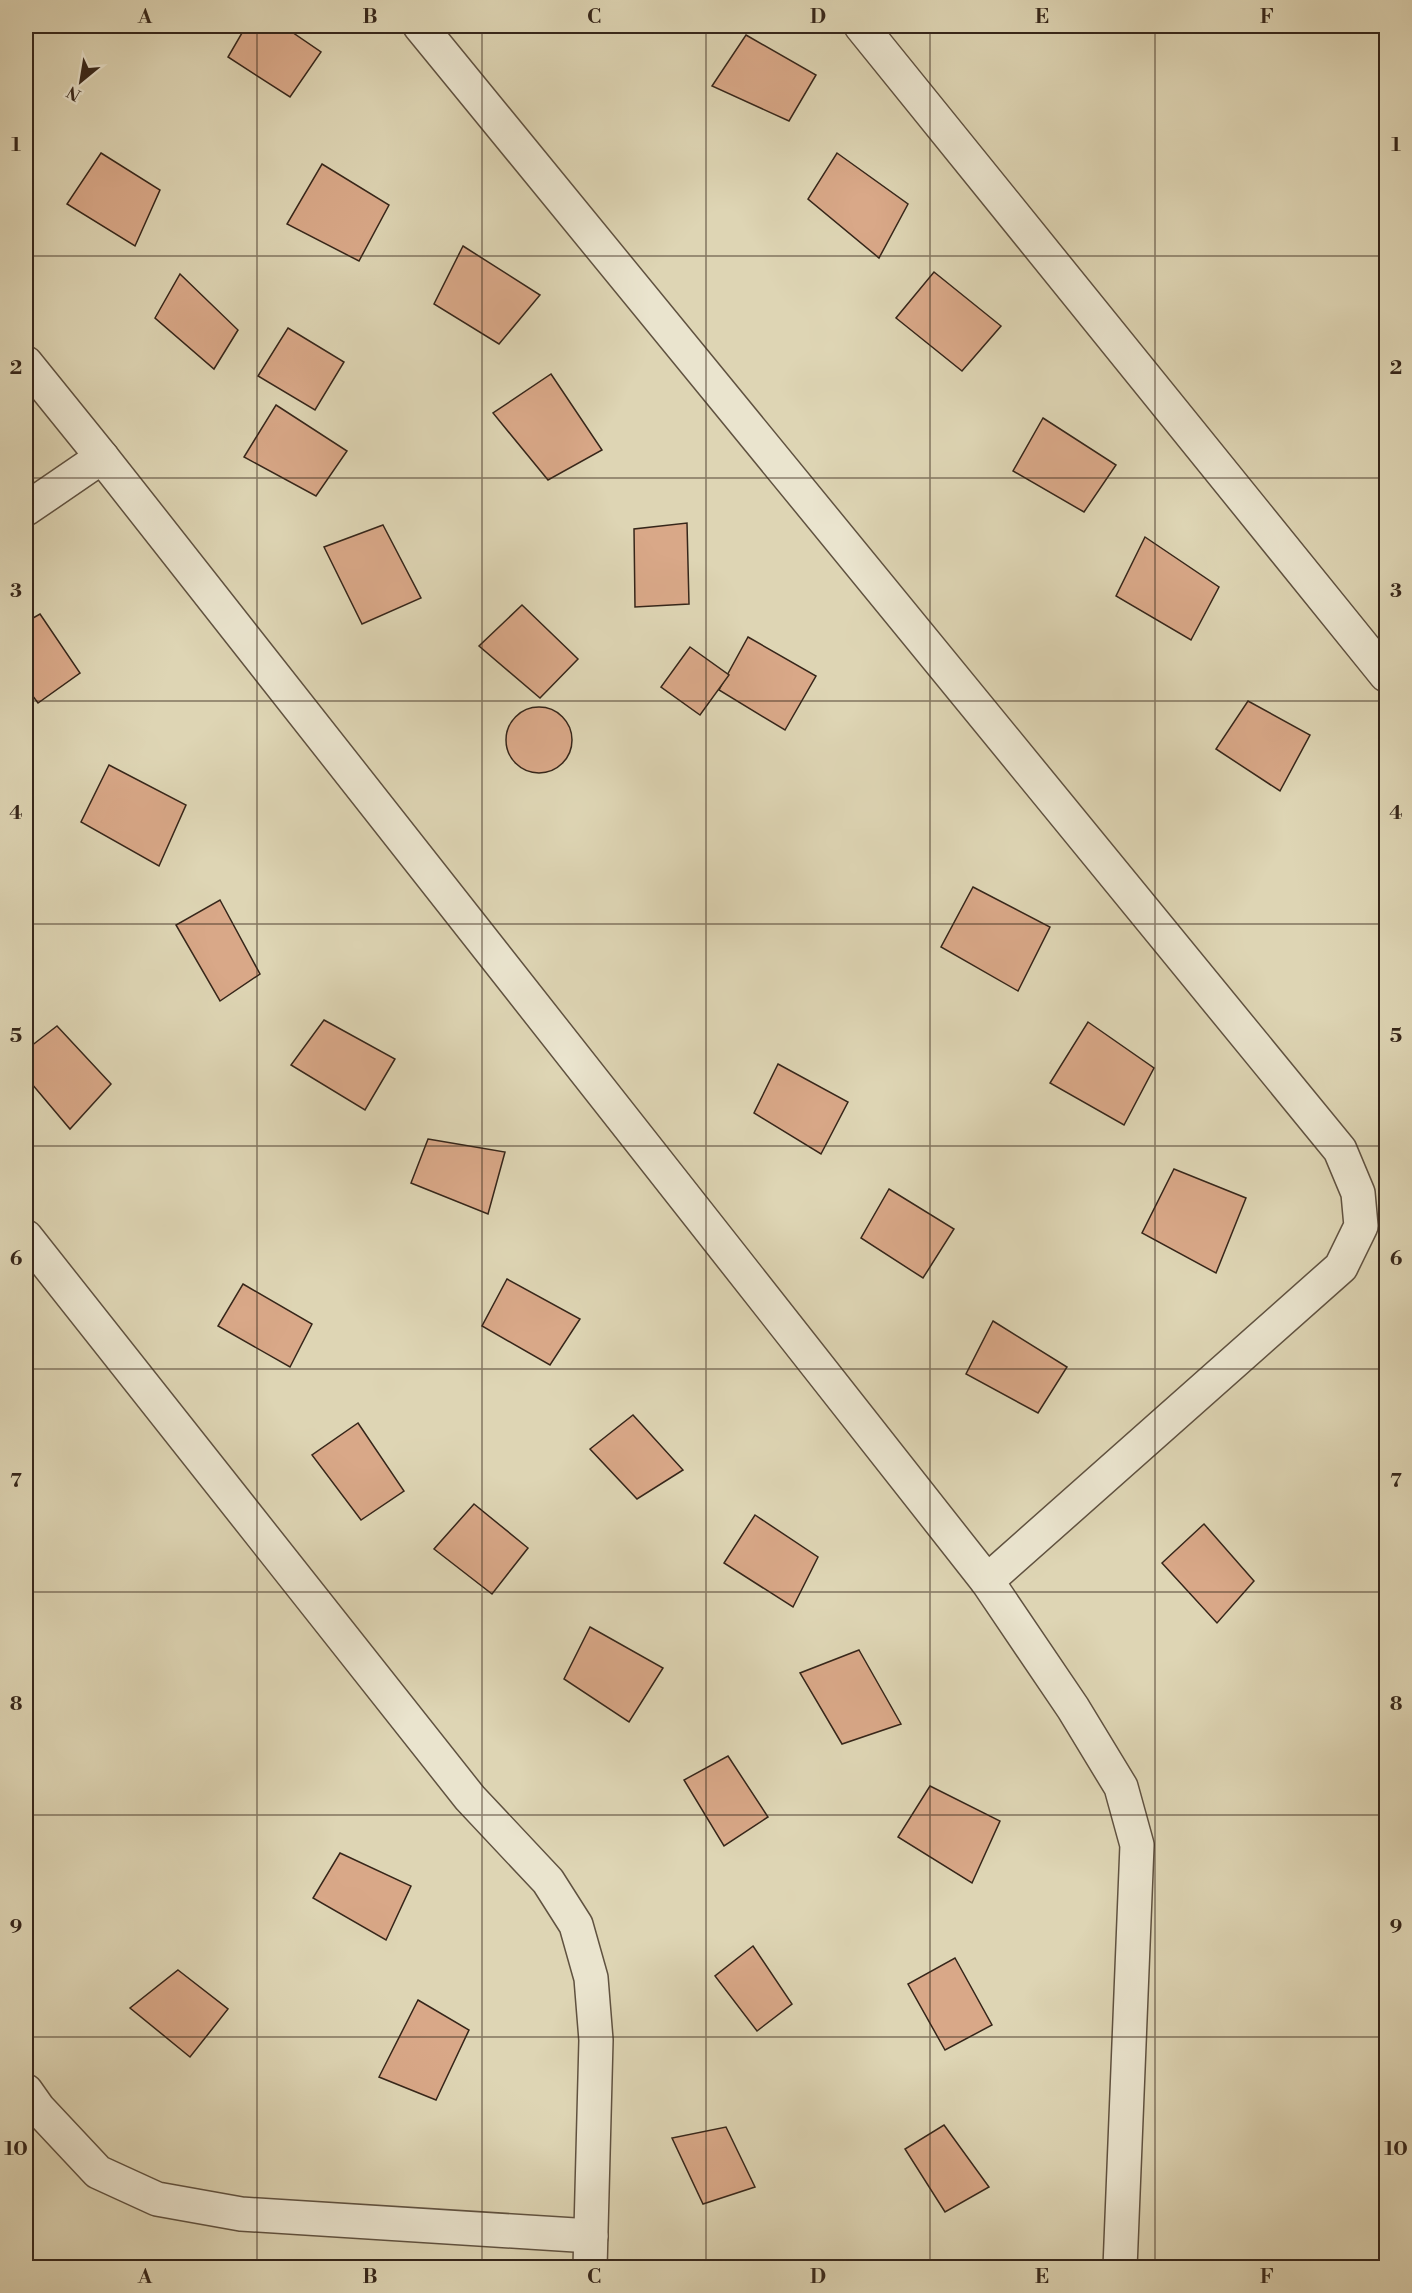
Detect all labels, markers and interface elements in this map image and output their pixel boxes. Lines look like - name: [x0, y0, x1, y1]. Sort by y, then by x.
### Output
- text: A: [137, 5, 153, 30]
- text: B: [362, 5, 378, 30]
- text: C: [587, 5, 601, 30]
- text: D: [810, 5, 826, 30]
- text: E: [1035, 5, 1049, 30]
- text: F: [1260, 5, 1274, 30]
- north arrow: [51, 51, 111, 111]
- text: N: [63, 81, 84, 105]
- text: 1: [11, 133, 21, 158]
- text: 1: [1391, 133, 1401, 158]
- text: 2: [10, 356, 22, 381]
- text: 2: [1390, 356, 1402, 381]
- text: 3: [10, 579, 22, 604]
- text: 3: [1390, 579, 1402, 604]
- text: 4: [9, 801, 23, 826]
- text: 4: [1389, 801, 1403, 826]
- text: 5: [10, 1024, 22, 1049]
- text: 5: [1390, 1024, 1402, 1049]
- text: 6: [10, 1247, 23, 1272]
- text: 6: [1390, 1247, 1403, 1272]
- text: 7: [10, 1469, 22, 1494]
- text: 7: [1390, 1469, 1402, 1494]
- text: 8: [10, 1692, 23, 1717]
- text: 8: [1390, 1692, 1403, 1717]
- text: 9: [10, 1915, 22, 1940]
- text: 9: [1390, 1915, 1402, 1940]
- text: 10: [4, 2137, 28, 2162]
- text: 10: [1384, 2137, 1408, 2162]
- text: A: [137, 2265, 153, 2290]
- text: B: [362, 2265, 378, 2290]
- text: C: [587, 2265, 601, 2290]
- text: D: [810, 2265, 826, 2290]
- text: E: [1035, 2265, 1049, 2290]
- text: F: [1260, 2265, 1274, 2290]

